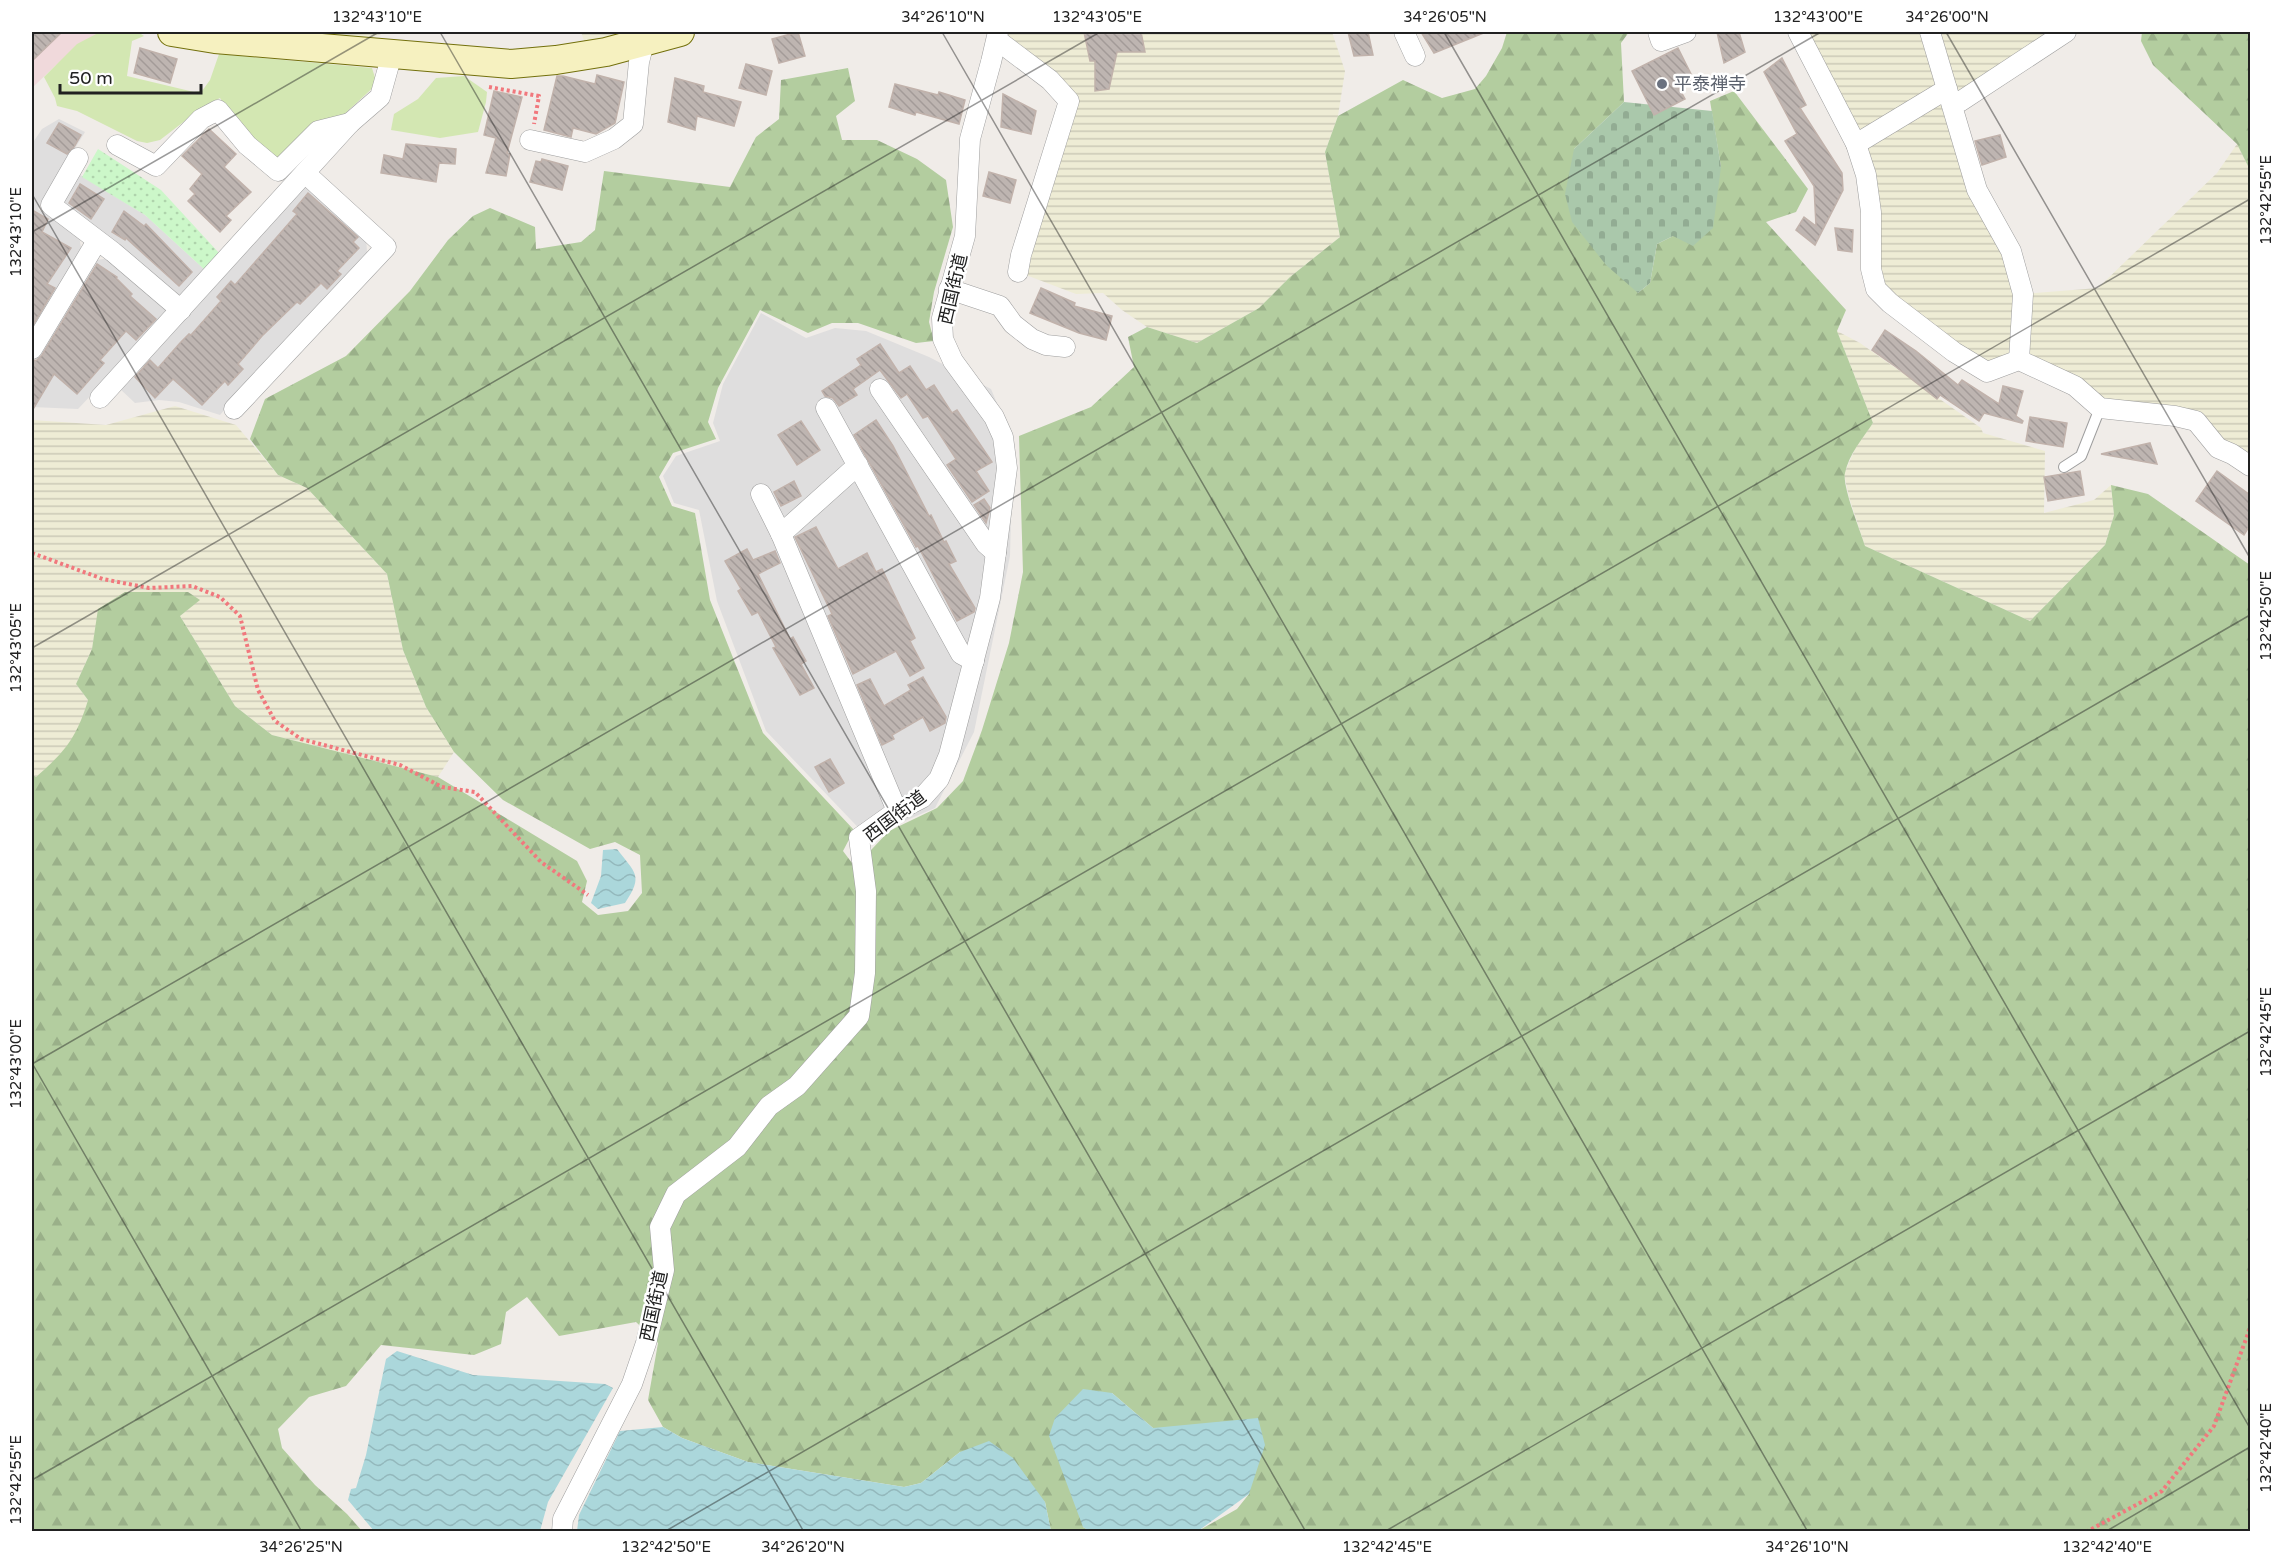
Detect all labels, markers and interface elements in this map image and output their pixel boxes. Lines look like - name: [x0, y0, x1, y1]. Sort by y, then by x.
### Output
- text: 132°43'10"E: [332, 8, 422, 26]
- text: 34°26'10"N: [901, 8, 985, 26]
- text: 132°43'05"E: [1052, 8, 1142, 26]
- text: 34°26'05"N: [1403, 8, 1487, 26]
- text: 132°43'00"E: [1773, 8, 1863, 26]
- text: 34°26'00"N: [1905, 8, 1989, 26]
- scale bar: [60, 57, 201, 95]
- text: 50 m: [69, 67, 113, 89]
- place label: 平泰禅寺: [1674, 73, 1746, 95]
- marker: 平泰禅寺: [1655, 77, 1669, 91]
- text: 132°42'55"E: [2257, 155, 2275, 245]
- text: 132°43'10"E: [7, 187, 25, 277]
- street label: 西国街道: [934, 251, 972, 327]
- text: 132°42'50"E: [2257, 571, 2275, 661]
- text: 132°43'05"E: [7, 603, 25, 693]
- street label: 西国街道: [860, 786, 930, 846]
- text: 132°42'45"E: [2257, 987, 2275, 1077]
- text: 132°43'00"E: [7, 1019, 25, 1109]
- street label: 西国街道: [636, 1268, 672, 1344]
- text: 132°42'40"E: [2257, 1403, 2275, 1493]
- text: 132°42'55"E: [7, 1435, 25, 1525]
- text: 34°26'25"N: [259, 1538, 343, 1556]
- text: 132°42'50"E: [621, 1538, 711, 1556]
- text: 34°26'20"N: [761, 1538, 845, 1556]
- text: 132°42'45"E: [1342, 1538, 1432, 1556]
- text: 34°26'10"N: [1765, 1538, 1849, 1556]
- text: 132°42'40"E: [2062, 1538, 2152, 1556]

